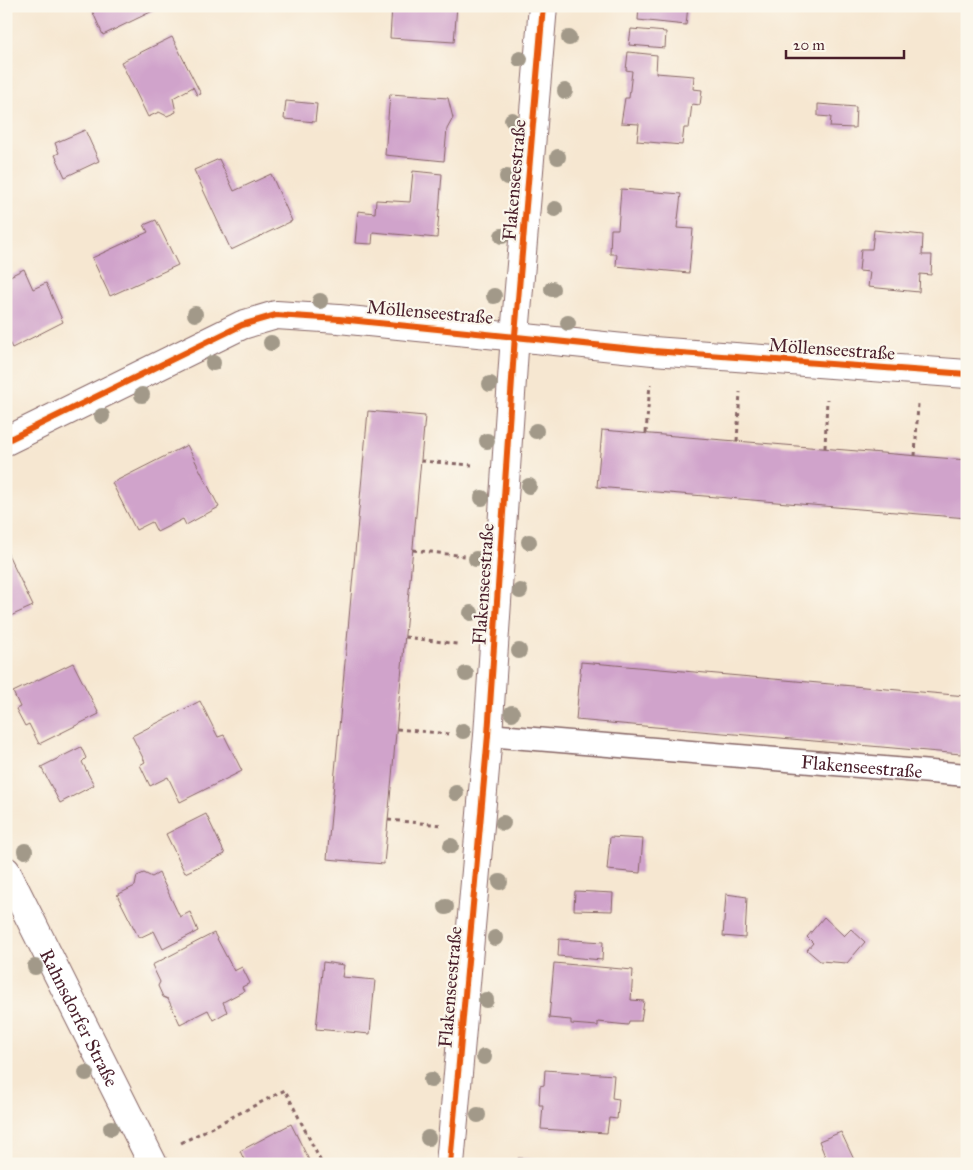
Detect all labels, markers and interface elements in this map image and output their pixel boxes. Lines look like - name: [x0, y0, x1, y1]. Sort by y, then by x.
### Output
- scale bar: [786, 28, 903, 60]
- text: 20 m: [793, 36, 825, 54]
- street label: Flakenseestraße: [497, 118, 531, 242]
- street label: Möllenseestraße: [366, 295, 494, 329]
- street label: Möllenseestraße: [768, 333, 896, 365]
- street label: Flakenseestraße: [467, 522, 499, 646]
- street label: Flakenseestraße: [800, 750, 923, 783]
- street label: Flakenseestraße: [433, 925, 467, 1049]
- street label: Rahnsdorfer Straße: [35, 945, 124, 1091]

